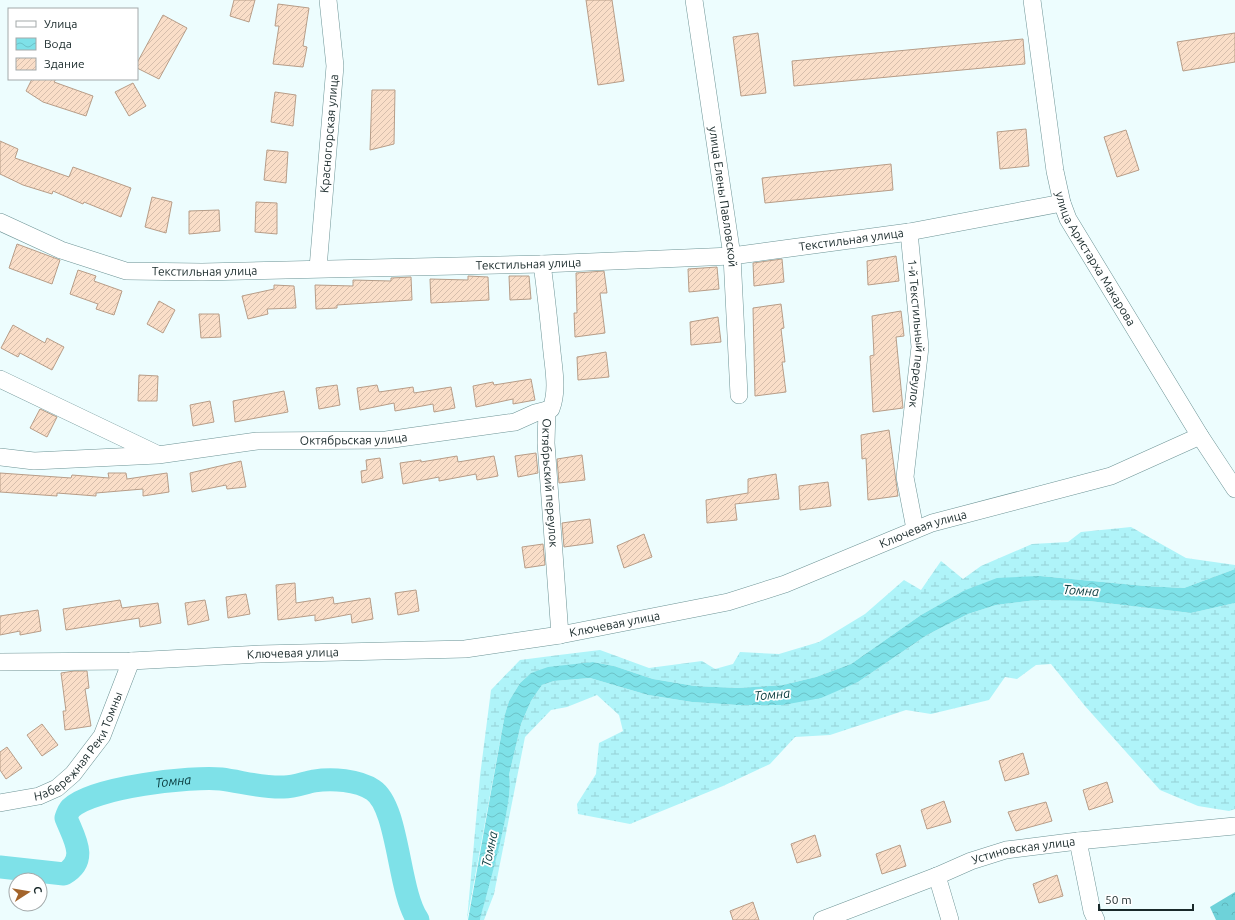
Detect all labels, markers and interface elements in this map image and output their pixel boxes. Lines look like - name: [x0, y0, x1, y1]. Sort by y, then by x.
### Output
- legend: [8, 8, 138, 80]
- text: Улица: [44, 17, 77, 30]
- text: Вода: [44, 37, 72, 50]
- text: Здание: [44, 57, 85, 70]
- street label: Красногорская улица: [317, 74, 340, 193]
- street label: улица Елены Павловской: [707, 125, 740, 268]
- street label: улица Аристарха Макарова: [1054, 190, 1138, 328]
- street label: Текстильная улица: [798, 226, 904, 253]
- street label: Текстильная улица: [476, 255, 581, 272]
- street label: 1-й Текстильный переулок: [906, 259, 927, 408]
- street label: Текстильная улица: [152, 264, 257, 278]
- street label: Октябрьский переулок: [540, 418, 561, 548]
- street label: Октябрьская улица: [300, 430, 408, 447]
- street label: Ключевая улица: [877, 507, 968, 550]
- water label: Томна: [1062, 582, 1100, 598]
- street label: Ключевая улица: [568, 609, 661, 639]
- street label: Ключевая улица: [246, 645, 339, 661]
- water label: Томна: [753, 685, 791, 703]
- street label: Набережная Реки Томны: [33, 690, 125, 803]
- water label: Томна: [154, 772, 192, 790]
- water label: Томна: [478, 830, 500, 868]
- street label: Устиновская улица: [970, 834, 1076, 866]
- north arrow: [8, 872, 48, 912]
- text: С: [31, 885, 44, 895]
- scale bar: [1099, 886, 1193, 912]
- text: 50 m: [1105, 893, 1132, 906]

